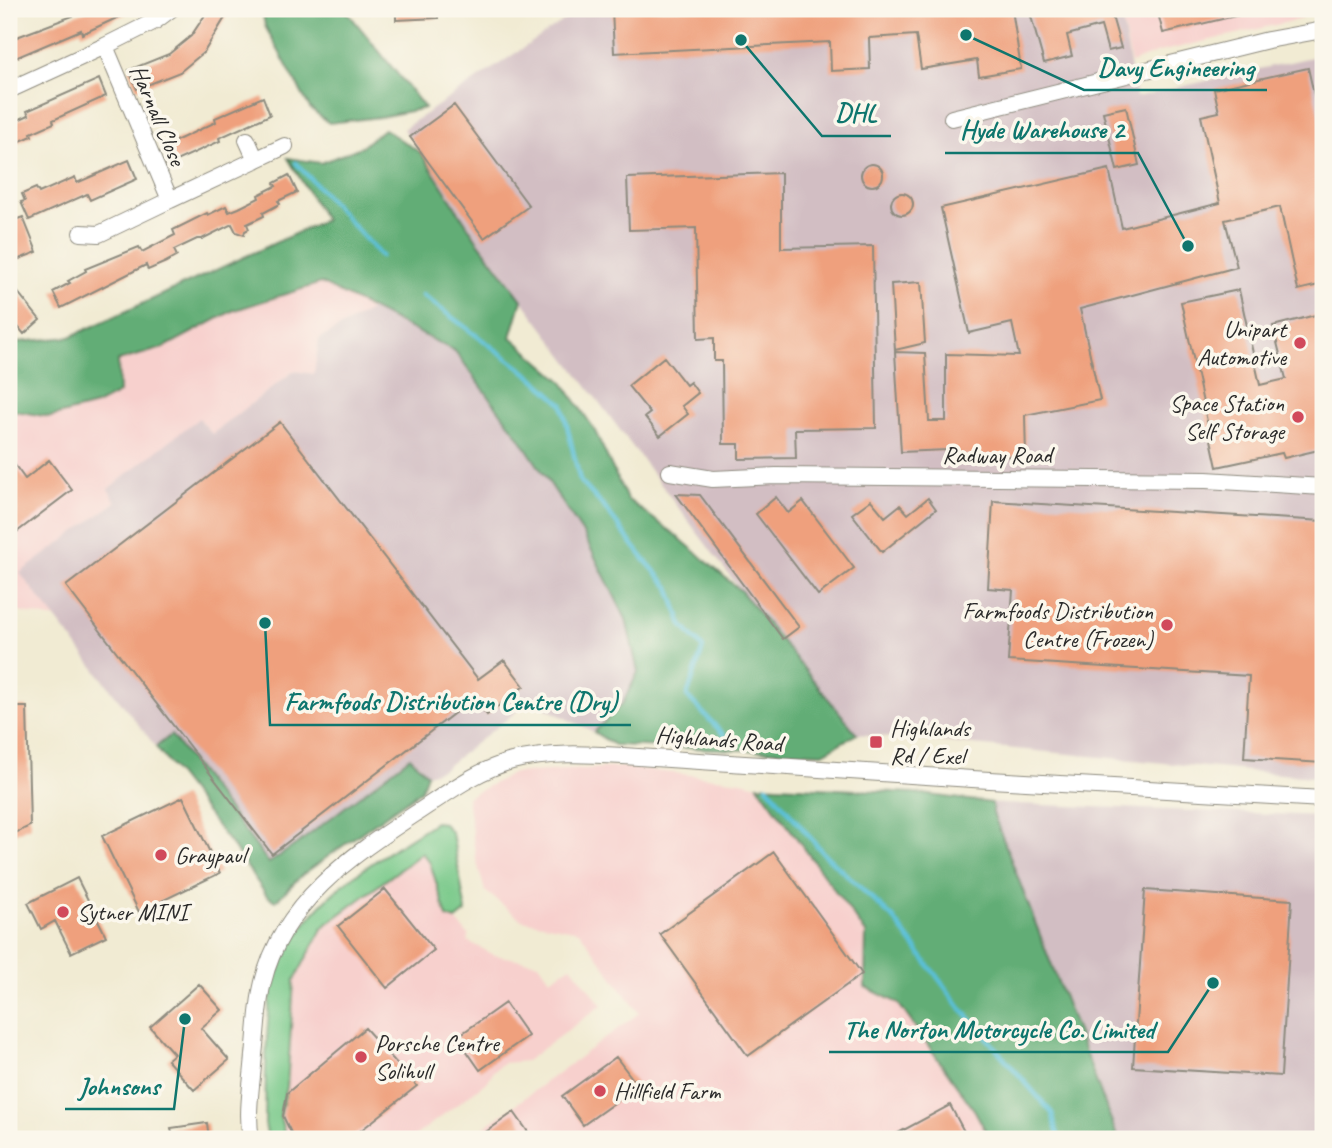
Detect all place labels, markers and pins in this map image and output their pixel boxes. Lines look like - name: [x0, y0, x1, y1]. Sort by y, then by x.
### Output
- callout: Davy Engineering: [1084, 43, 1267, 90]
- callout: DHL: [822, 89, 891, 136]
- callout: Hyde Warehouse 2: [945, 106, 1138, 153]
- place label: Unipart Automotive: [1197, 314, 1288, 372]
- marker: Unipart Automotive: [1292, 335, 1308, 351]
- place label: Space Station Self Storage: [1169, 388, 1286, 446]
- marker: Space Station Self Storage: [1290, 409, 1306, 425]
- place label: Farmfoods Distribution Centre (Frozen): [963, 596, 1154, 654]
- marker: Farmfoods Distribution Centre (Frozen): [1159, 617, 1175, 633]
- callout: Farmfoods Distribution Centre (Dry): [270, 678, 631, 725]
- place label: Highlands Rd / Exel: [890, 713, 972, 771]
- marker: Highlands Rd / Exel: [868, 734, 884, 750]
- place label: Graypaul: [175, 840, 249, 870]
- marker: Graypaul: [153, 847, 169, 863]
- place label: Sytner MINI: [77, 897, 193, 927]
- marker: Sytner MINI: [55, 904, 71, 920]
- callout: The Norton Motorcycle Co. Limited: [829, 1005, 1168, 1052]
- place label: Porsche Centre Solihull: [375, 1028, 501, 1086]
- marker: Porsche Centre Solihull: [353, 1049, 369, 1065]
- callout: Johnsons: [65, 1062, 174, 1109]
- place label: Hillfield Farm: [614, 1076, 721, 1106]
- marker: Hillfield Farm: [592, 1083, 608, 1099]

